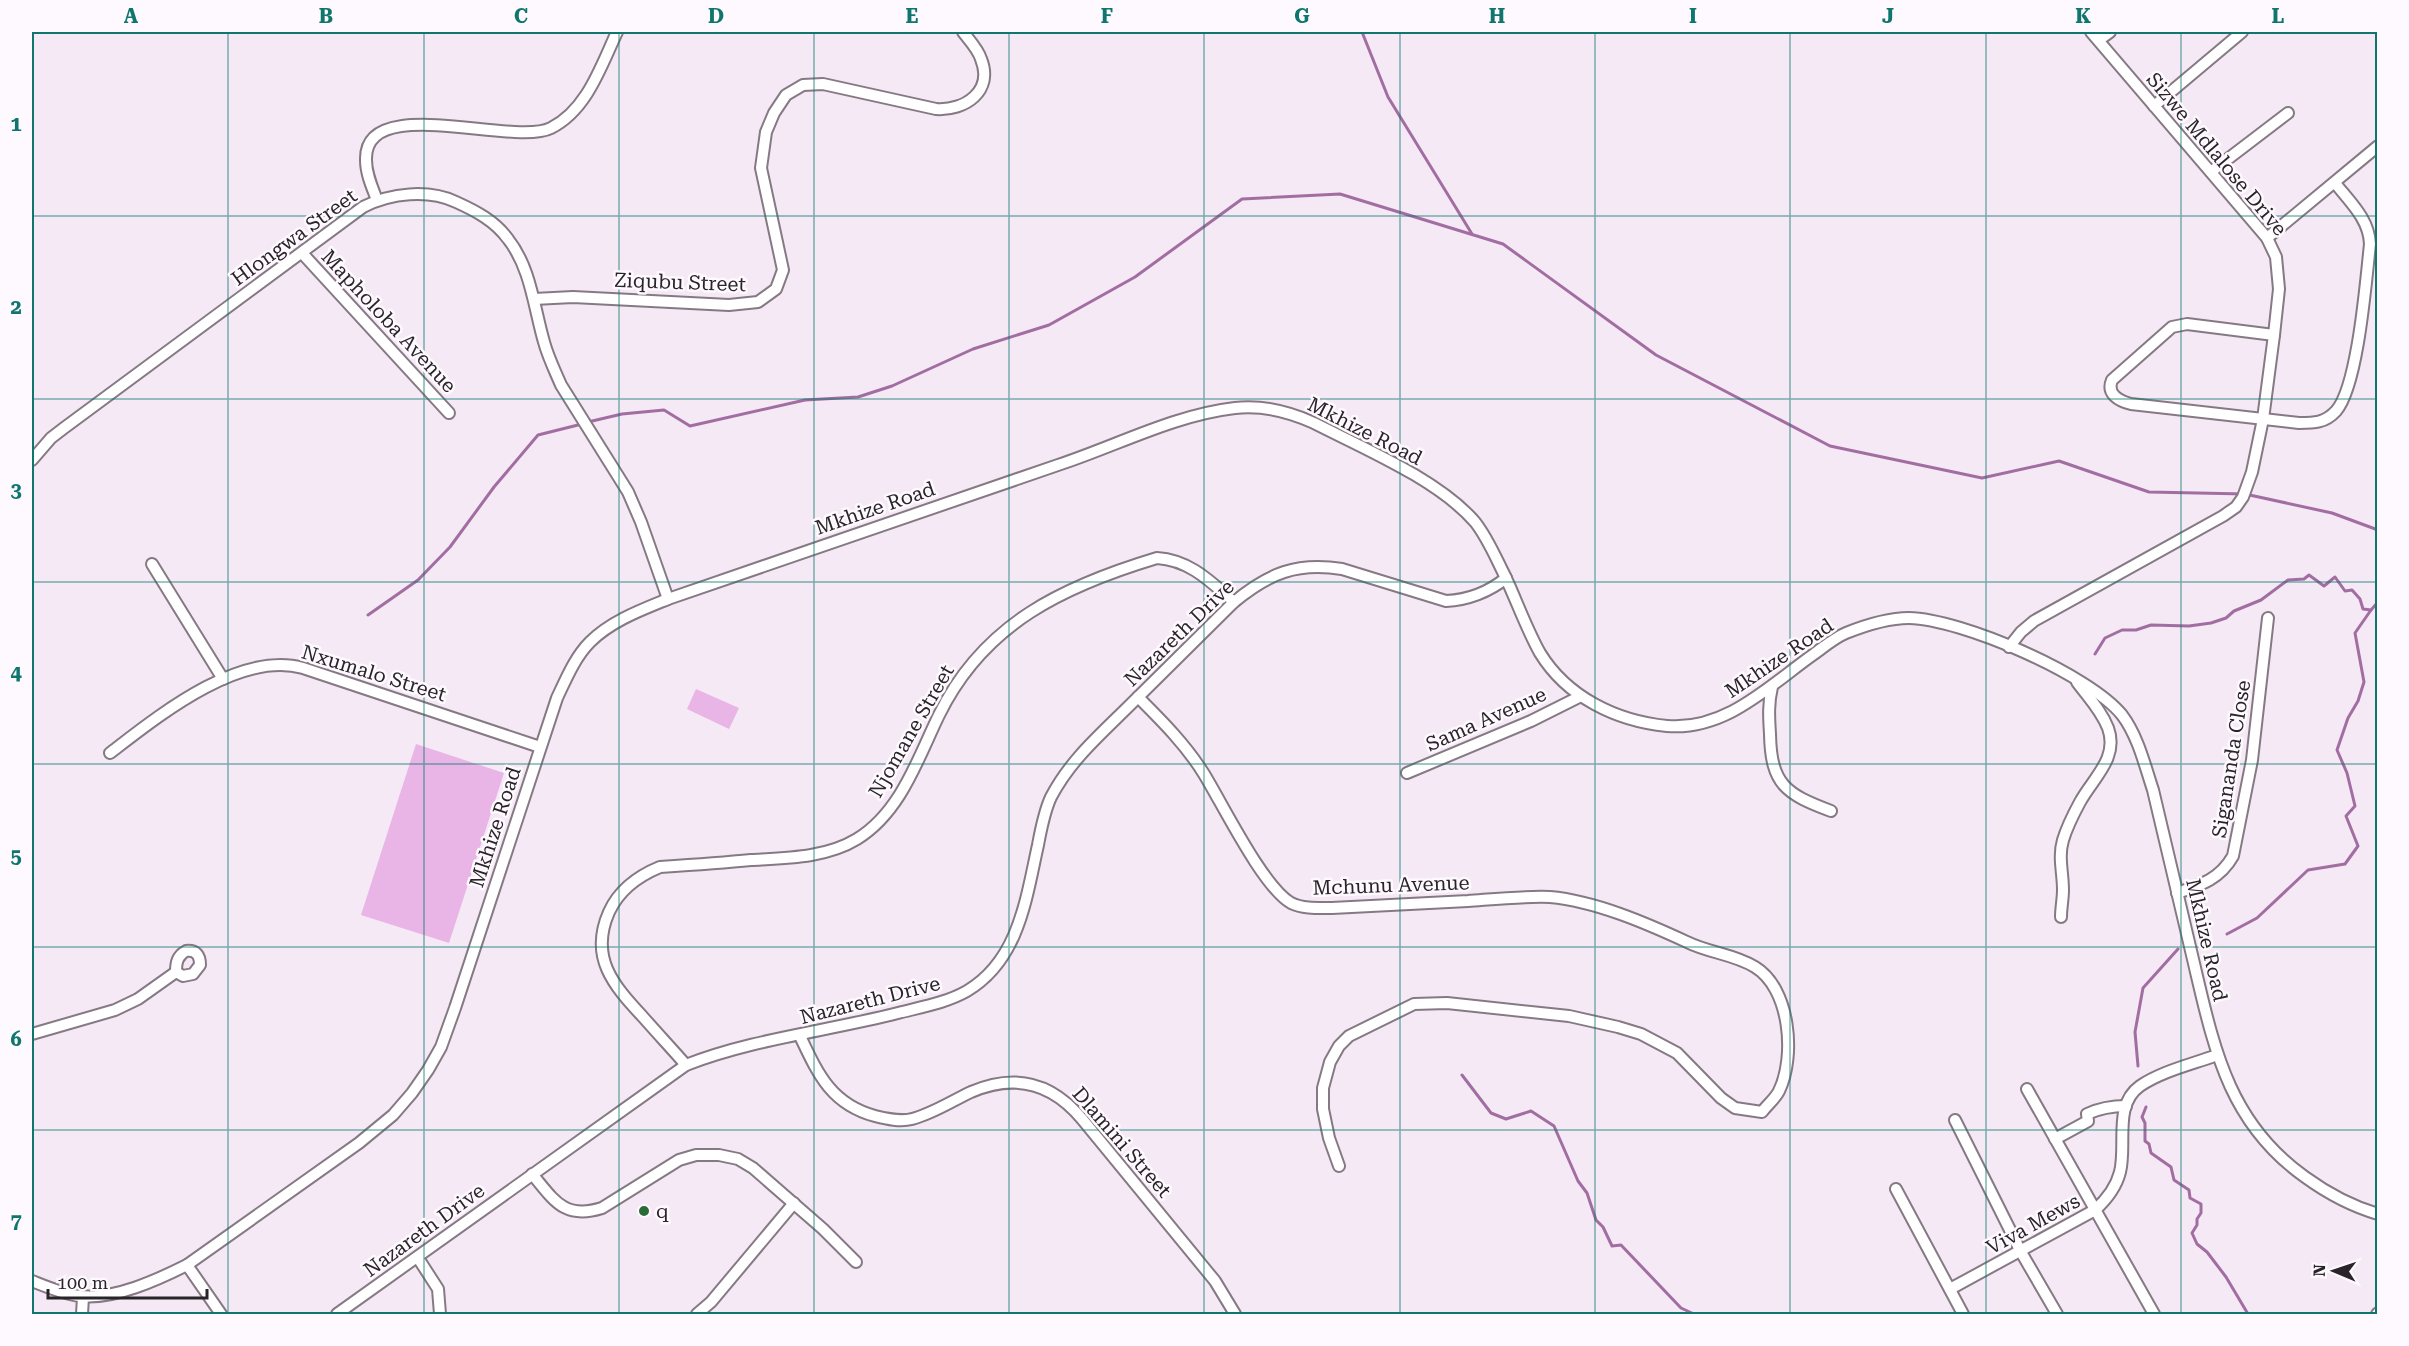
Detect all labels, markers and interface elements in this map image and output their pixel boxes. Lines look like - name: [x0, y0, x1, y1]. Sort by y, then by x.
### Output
- text: A: [124, 4, 139, 28]
- text: B: [319, 4, 333, 28]
- text: C: [514, 4, 528, 28]
- text: D: [708, 4, 724, 28]
- text: E: [906, 4, 919, 28]
- text: F: [1101, 4, 1113, 28]
- text: G: [1294, 4, 1310, 28]
- text: H: [1489, 4, 1505, 28]
- text: I: [1689, 4, 1697, 28]
- text: J: [1882, 4, 1894, 28]
- text: K: [2075, 4, 2091, 28]
- text: L: [2272, 4, 2285, 28]
- street label: Sizwe Mdlalose Drive: [2142, 68, 2292, 240]
- text: 1: [10, 112, 22, 136]
- street label: Hlongwa Street: [227, 183, 362, 291]
- street label: Mapholoba Avenue: [317, 245, 461, 397]
- street label: Ziqubu Street: [614, 268, 747, 296]
- text: 2: [10, 295, 22, 319]
- street label: Mkhize Road: [1304, 392, 1426, 470]
- street label: Mkhize Road: [812, 476, 938, 540]
- text: 3: [10, 478, 22, 502]
- street label: Nazareth Drive: [1119, 575, 1239, 691]
- street label: Mkhize Road: [1720, 613, 1838, 703]
- street label: Nxumalo Street: [299, 640, 450, 707]
- street label: Njomane Street: [863, 660, 959, 802]
- text: 4: [10, 661, 22, 685]
- street label: Sigananda Close: [2207, 678, 2255, 840]
- street label: Sama Avenue: [1422, 682, 1550, 756]
- street label: Mkhize Road: [464, 764, 526, 890]
- text: 5: [10, 844, 22, 868]
- street label: Mchunu Avenue: [1312, 870, 1470, 900]
- street label: Mkhize Road: [2181, 876, 2233, 1004]
- street label: Nazareth Drive: [798, 971, 943, 1029]
- text: 6: [10, 1027, 22, 1051]
- street label: Dlamini Street: [1067, 1082, 1177, 1203]
- street label: Nazareth Drive: [359, 1178, 489, 1282]
- street label: Viva Mews: [1982, 1189, 2084, 1259]
- place label: q: [656, 1199, 669, 1223]
- marker: q: [637, 1204, 651, 1218]
- text: 7: [10, 1209, 22, 1233]
- north arrow: [2304, 1241, 2364, 1301]
- scale bar: [48, 1262, 207, 1300]
- text: N: [2310, 1264, 2329, 1277]
- text: 100 m: [57, 1272, 108, 1293]

